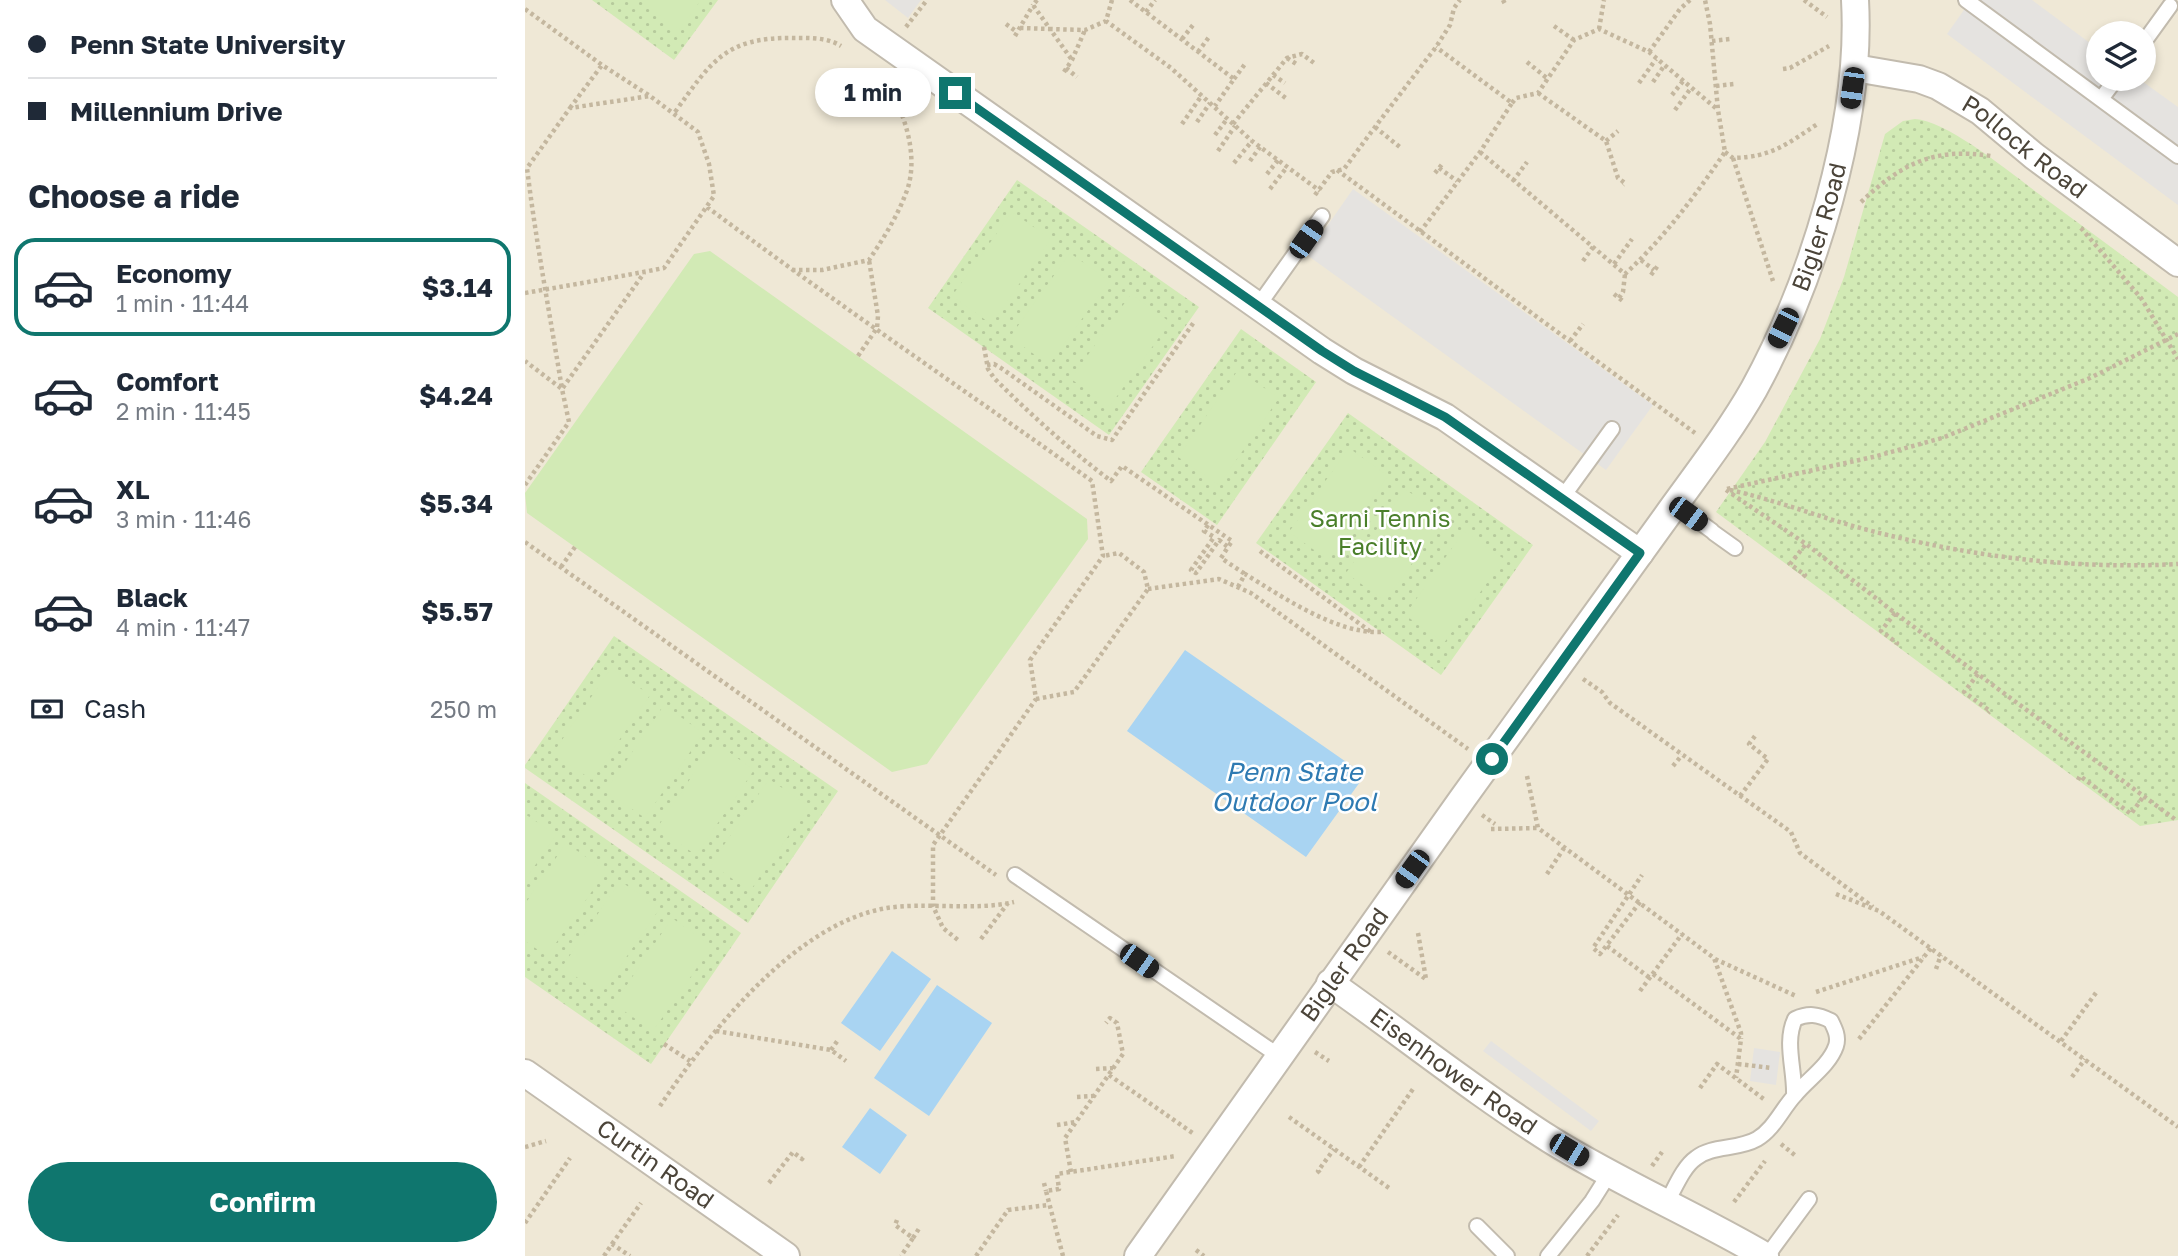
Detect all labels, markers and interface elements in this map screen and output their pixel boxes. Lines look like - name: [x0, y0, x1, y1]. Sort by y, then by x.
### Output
- map controls: [2086, 21, 2156, 91]
- button: layers: [2086, 21, 2156, 91]
- text: Penn State University: [70, 29, 346, 60]
- car: [1839, 66, 1866, 110]
- callout: 1 min: [815, 68, 931, 118]
- route end: [939, 77, 971, 109]
- text: 1 min: [844, 78, 902, 106]
- street label: Pollock Road: [1957, 88, 2093, 203]
- text: Millennium Drive: [70, 96, 282, 127]
- street label: Bigler Road: [1785, 160, 1851, 295]
- text: Choose a ride: [28, 177, 240, 215]
- car: [1286, 216, 1327, 262]
- icon: car: [32, 256, 95, 319]
- text: Economy: [116, 258, 232, 289]
- text: $3.14: [422, 272, 493, 303]
- text: 1 min · 11:44: [116, 289, 249, 317]
- car: [1765, 305, 1802, 351]
- icon: car: [32, 364, 95, 427]
- text: Comfort: [116, 366, 219, 397]
- text: $4.24: [419, 380, 493, 411]
- text: 2 min · 11:45: [116, 397, 251, 425]
- icon: car: [32, 472, 95, 535]
- text: XL: [116, 474, 150, 505]
- text: $5.34: [419, 488, 493, 519]
- car: [1665, 493, 1712, 535]
- park label: Sarni Tennis Facility: [1310, 503, 1450, 560]
- text: 3 min · 11:46: [116, 505, 251, 533]
- icon: car: [32, 580, 95, 643]
- text: Black: [116, 582, 188, 613]
- text: $5.57: [421, 596, 493, 627]
- text: 4 min · 11:47: [116, 613, 250, 641]
- icon: cash: [28, 690, 66, 728]
- text: Cash: [84, 693, 146, 724]
- text: 250 m: [430, 695, 497, 723]
- route start: [1476, 743, 1508, 775]
- water label: Penn State Outdoor Pool: [1211, 756, 1378, 817]
- car: [1392, 846, 1433, 892]
- street label: Bigler Road: [1293, 902, 1394, 1027]
- car: [1116, 940, 1163, 982]
- street label: Eisenhower Road: [1365, 1001, 1543, 1140]
- street label: Curtin Road: [592, 1112, 720, 1214]
- car: [1546, 1130, 1593, 1170]
- button: Confirm: [28, 1162, 497, 1242]

